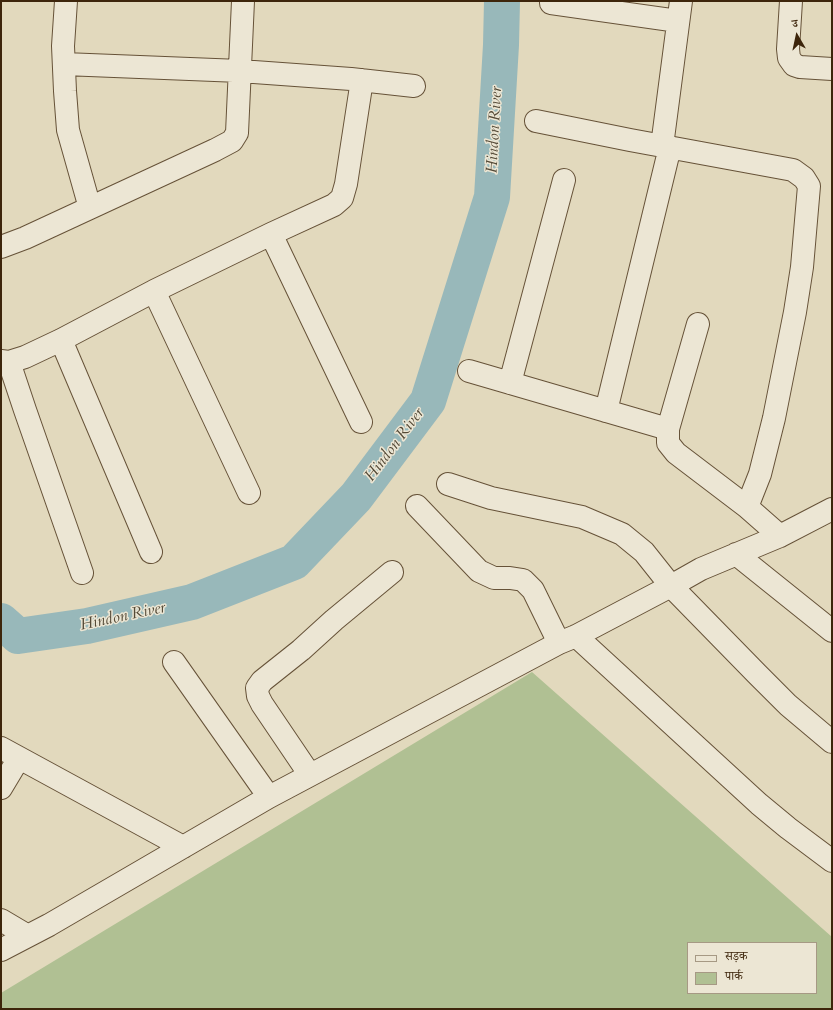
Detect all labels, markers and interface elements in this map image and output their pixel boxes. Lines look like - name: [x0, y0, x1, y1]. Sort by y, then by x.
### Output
- north arrow: [777, 16, 817, 56]
- text: उ: [791, 16, 799, 32]
- water label: Hindon River: [483, 86, 507, 174]
- water label: Hindon River: [361, 405, 429, 485]
- water label: Hindon River: [79, 599, 167, 635]
- legend: [687, 942, 817, 994]
- text: सड़क: [725, 948, 748, 964]
- text: पार्क: [725, 968, 743, 984]

